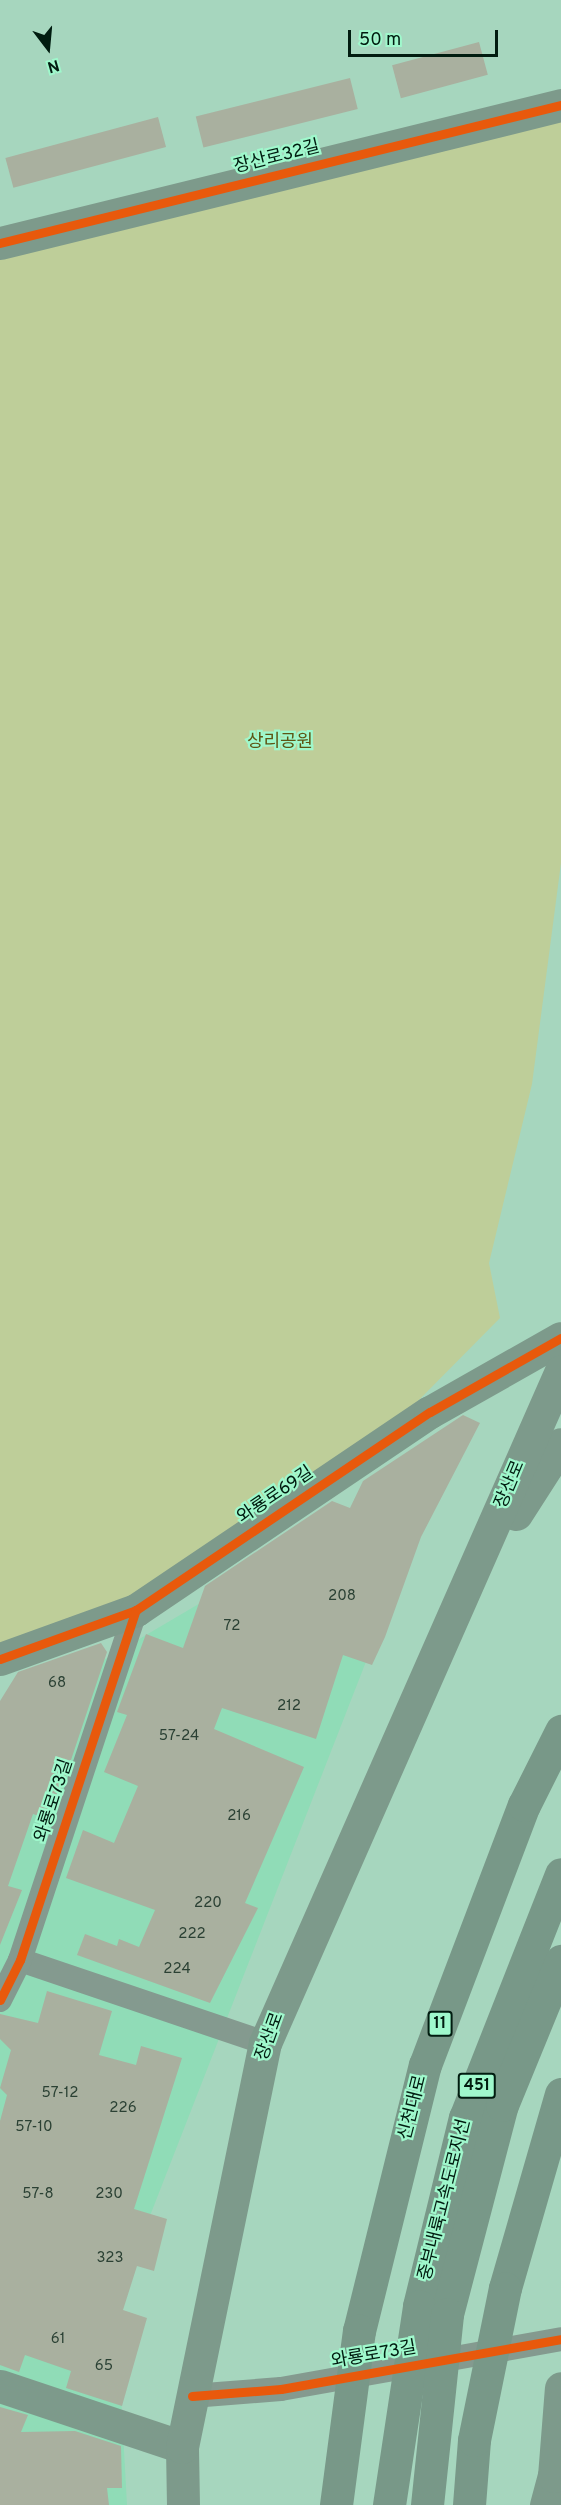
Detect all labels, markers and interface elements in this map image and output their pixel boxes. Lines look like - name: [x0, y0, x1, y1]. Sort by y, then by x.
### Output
- north arrow: [18, 18, 78, 78]
- scale bar: [351, 18, 501, 56]
- text: 50 m: [359, 29, 401, 52]
- text: N: [45, 54, 61, 77]
- street label: 장산로32길: [232, 137, 322, 179]
- park label: 상리공원: [247, 732, 313, 754]
- street label: 장산로: [491, 1458, 531, 1512]
- street label: 와룡로69길: [234, 1463, 318, 1529]
- house number: 208: [328, 1588, 356, 1606]
- house number: 72: [224, 1618, 240, 1636]
- house number: 68: [48, 1675, 66, 1693]
- house number: 212: [277, 1698, 301, 1716]
- house number: 57-24: [159, 1728, 199, 1746]
- street label: 와룡로73길: [31, 1757, 79, 1845]
- house number: 216: [227, 1808, 251, 1826]
- house number: 220: [194, 1895, 222, 1913]
- house number: 222: [178, 1926, 206, 1944]
- house number: 224: [163, 1961, 191, 1979]
- street label: 장산로: [252, 2010, 290, 2064]
- road number: 11: [426, 2011, 454, 2037]
- street label: 신천대로: [396, 2073, 432, 2143]
- road number: 451: [458, 2073, 496, 2099]
- house number: 57-12: [41, 2085, 79, 2103]
- house number: 226: [109, 2100, 137, 2118]
- street label: 중부내륙고속도로지선: [415, 2117, 477, 2283]
- house number: 57-10: [15, 2119, 53, 2137]
- house number: 57-8: [22, 2186, 54, 2204]
- house number: 230: [95, 2186, 123, 2204]
- house number: 323: [97, 2250, 123, 2268]
- house number: 61: [51, 2331, 65, 2349]
- street label: 와룡로73길: [330, 2338, 418, 2374]
- house number: 65: [95, 2358, 113, 2376]

